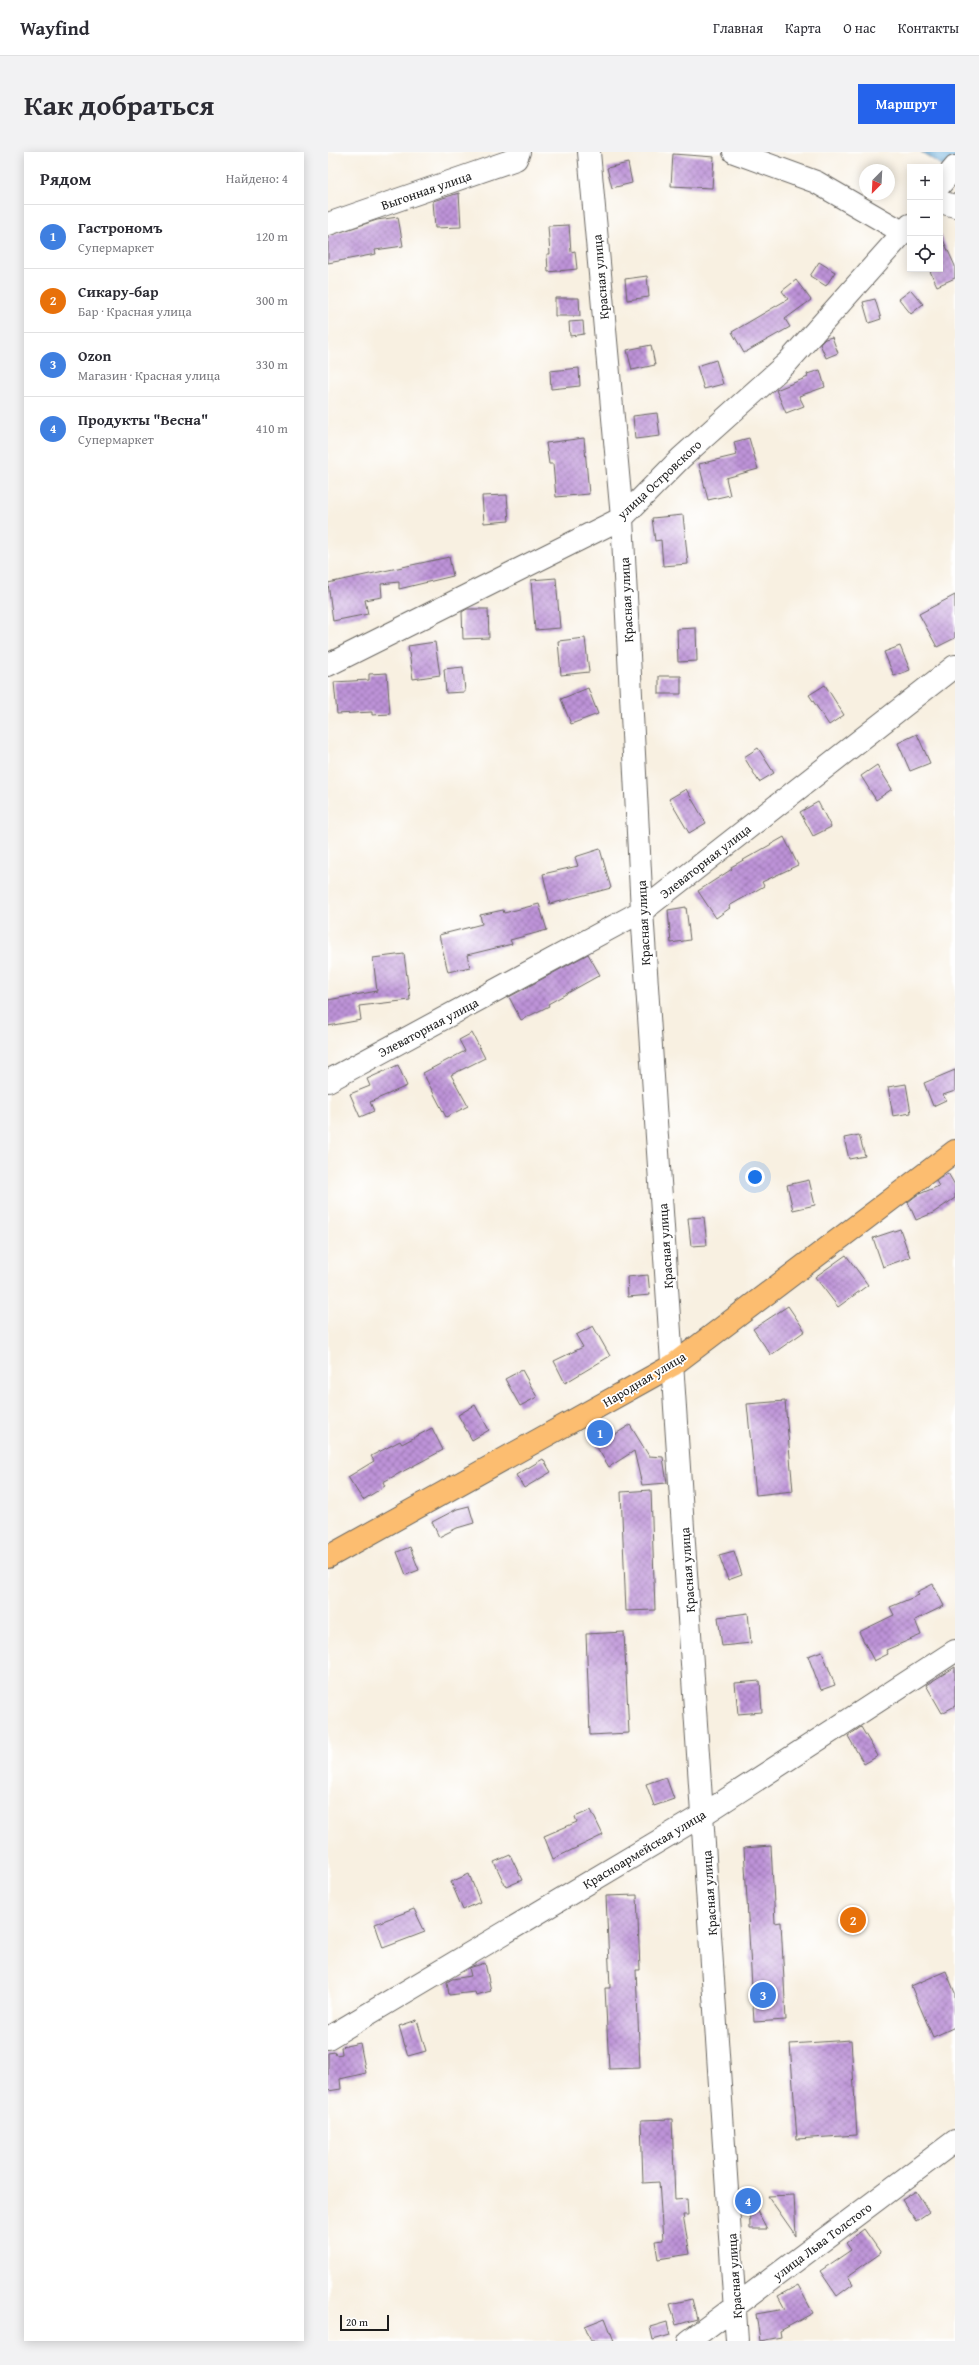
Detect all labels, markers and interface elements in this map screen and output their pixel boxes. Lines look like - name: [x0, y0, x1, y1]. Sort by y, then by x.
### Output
- text: Wayfind: [20, 14, 90, 42]
- text: Главная: [713, 18, 763, 38]
- text: Карта: [785, 18, 821, 38]
- text: О нас: [843, 18, 876, 38]
- text: Контакты: [898, 18, 959, 38]
- text: Как добраться: [24, 84, 214, 125]
- button: Маршрут: [858, 84, 955, 124]
- north arrow: [859, 164, 895, 200]
- map controls: [907, 164, 943, 272]
- button: +: [907, 164, 943, 200]
- text: Рядом: [40, 166, 91, 191]
- street label: Выгонная улица: [378, 166, 475, 215]
- text: Найдено: 4: [226, 169, 288, 188]
- button: −: [907, 200, 943, 236]
- text: Гастрономъ: [78, 217, 163, 238]
- text: 1: [50, 227, 56, 246]
- text: 120 m: [256, 227, 288, 246]
- street label: Красная улица: [587, 233, 614, 320]
- button: locate: [907, 236, 943, 272]
- text: Супермаркет: [78, 238, 154, 257]
- text: Сикару-бар: [78, 281, 158, 302]
- text: 2: [50, 291, 56, 310]
- text: 300 m: [256, 291, 288, 310]
- text: Бар · Красная улица: [78, 302, 192, 321]
- text: Ozon: [78, 345, 111, 366]
- text: 3: [50, 355, 56, 374]
- text: 330 m: [256, 355, 288, 374]
- text: Магазин · Красная улица: [78, 366, 220, 385]
- text: Продукты "Весна": [78, 409, 208, 430]
- text: 4: [50, 419, 56, 438]
- text: 410 m: [256, 419, 288, 438]
- text: Супермаркет: [78, 430, 154, 449]
- street label: улица Островского: [612, 435, 706, 524]
- street label: Красная улица: [615, 556, 638, 643]
- street label: Элеваторная улица: [656, 819, 756, 903]
- street label: Красная улица: [632, 879, 655, 966]
- street label: Элеваторная улица: [375, 993, 483, 1062]
- your location: [745, 1167, 765, 1187]
- street label: Красная улица: [653, 1202, 678, 1289]
- street label: Народная улица: [599, 1347, 690, 1412]
- pin: 1: [587, 1418, 613, 1448]
- street label: Красная улица: [675, 1526, 700, 1613]
- street label: Красноармейская улица: [579, 1805, 710, 1894]
- street label: Красная улица: [697, 1849, 722, 1936]
- pin: 2: [840, 1905, 866, 1935]
- pin: 3: [750, 1980, 776, 2010]
- pin: 4: [735, 2186, 761, 2216]
- street label: улица Льва Толстого: [768, 2198, 876, 2286]
- street label: Красная улица: [722, 2232, 747, 2319]
- scale bar: [340, 2313, 389, 2332]
- text: 20 m: [346, 2314, 368, 2330]

